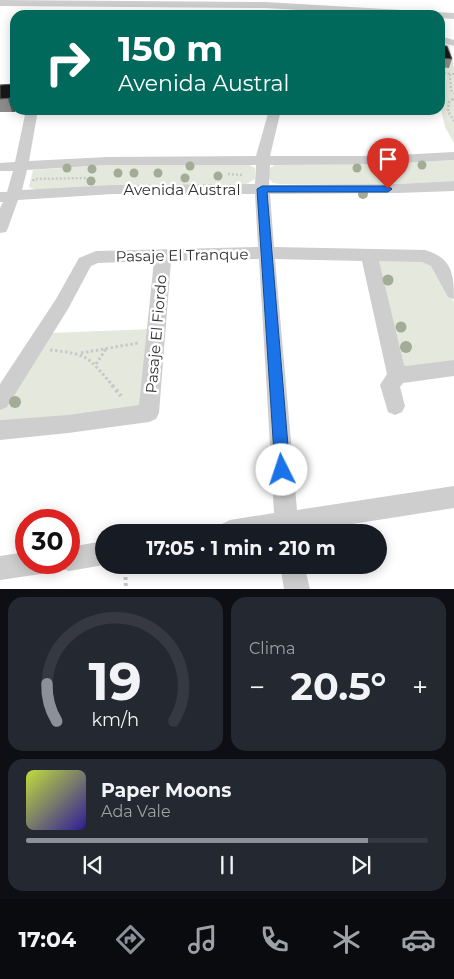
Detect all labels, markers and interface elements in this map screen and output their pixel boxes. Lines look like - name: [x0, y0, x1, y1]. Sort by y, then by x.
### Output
- text: 150 m: [118, 27, 223, 70]
- icon: right: [35, 30, 100, 95]
- text: Avenida Austral: [118, 70, 289, 97]
- pin: [367, 138, 409, 189]
- icon: arrive: [374, 145, 402, 173]
- street label: Avenida Austral: [124, 180, 240, 199]
- street label: Pasaje El Tranque: [115, 244, 249, 266]
- street label: Pasaje El Fiordo: [141, 274, 171, 394]
- position arrow: [255, 443, 307, 495]
- speed limit sign: 30: [15, 509, 80, 574]
- text: 17:05 · 1 min · 210 m: [146, 537, 336, 560]
- text: Clima: [249, 639, 295, 658]
- text: 19: [89, 650, 142, 713]
- text: 20.5°: [291, 663, 386, 710]
- text: −: [249, 670, 265, 704]
- text: +: [412, 670, 428, 704]
- text: km/h: [92, 709, 139, 730]
- text: Paper Moons: [101, 779, 231, 802]
- text: Ada Vale: [101, 802, 171, 821]
- icon: previous: [79, 851, 107, 879]
- icon: pause: [213, 851, 241, 879]
- icon: next: [347, 851, 375, 879]
- icon: directions: [113, 922, 148, 957]
- icon: music: [185, 922, 220, 957]
- icon: phone: [257, 922, 292, 957]
- icon: climate: [329, 922, 364, 957]
- icon: car: [401, 922, 436, 957]
- text: 17:04: [18, 926, 76, 953]

